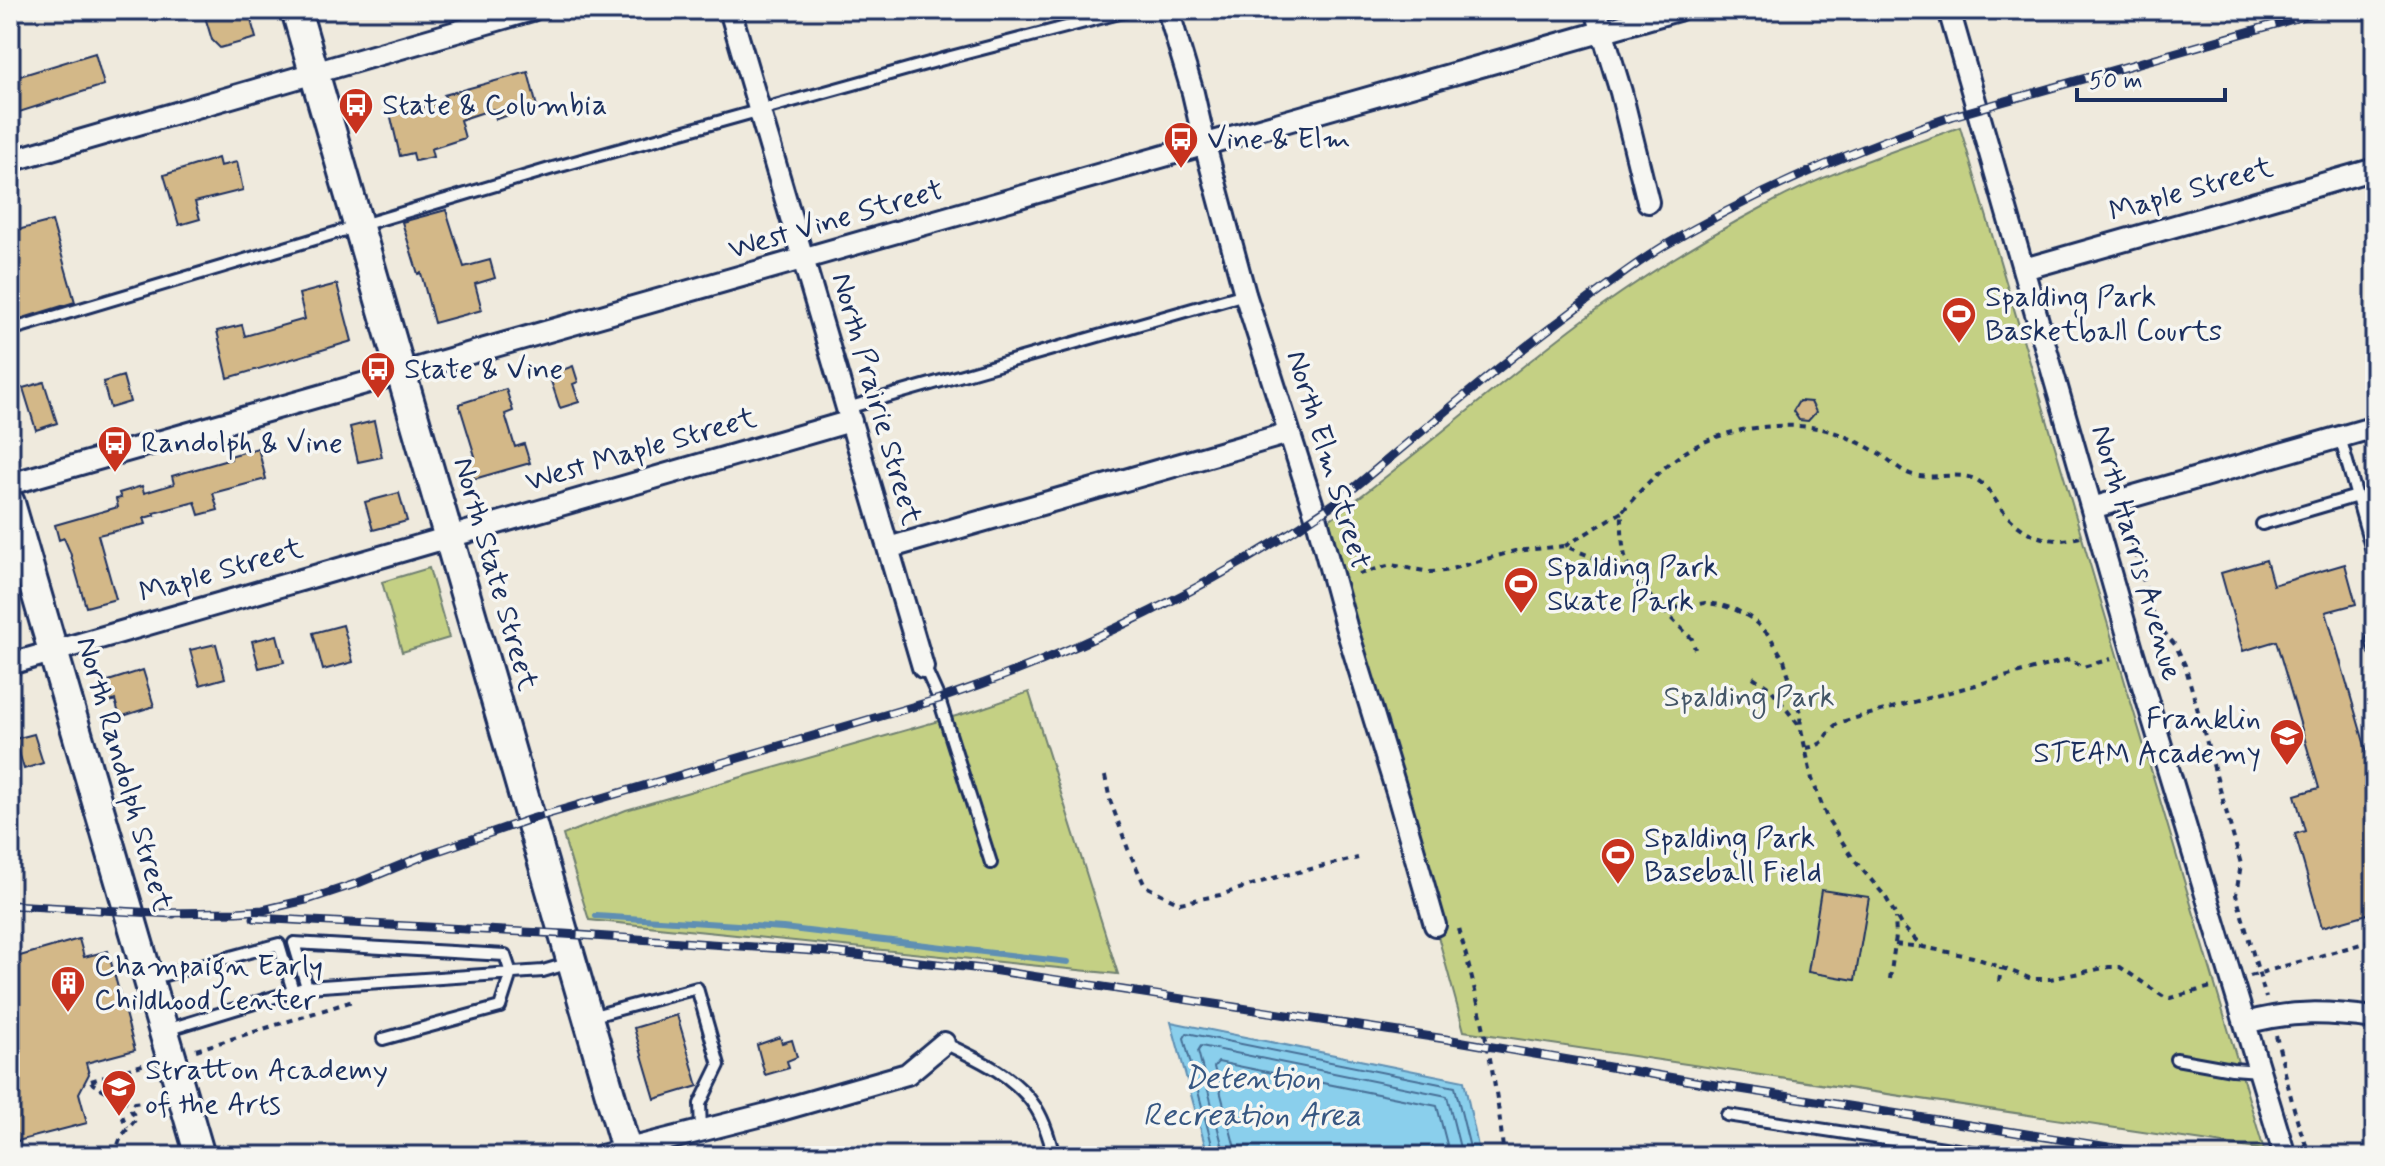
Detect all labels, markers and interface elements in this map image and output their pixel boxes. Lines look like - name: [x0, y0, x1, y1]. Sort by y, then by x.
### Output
- scale bar: [2077, 52, 2225, 102]
- text: 50 m: [2089, 66, 2143, 97]
- bus stop icon: State & Columbia: [337, 86, 375, 136]
- place label: State & Columbia: [382, 86, 608, 125]
- bus stop icon: Vine & Elm: [1162, 120, 1200, 170]
- place label: Vine & Elm: [1207, 120, 1351, 159]
- street label: Maple Street: [2104, 148, 2278, 232]
- street label: West Vine Street: [724, 171, 948, 269]
- street label: North Prairie Street: [821, 268, 931, 530]
- place label: Spalding Park Basketball Courts: [1985, 278, 2222, 351]
- sports icon: Spalding Park Basketball Courts: [1940, 295, 1978, 345]
- street label: North Elm Street: [1276, 346, 1380, 574]
- bus stop icon: State & Vine: [359, 350, 397, 400]
- place label: State & Vine: [404, 350, 563, 389]
- street label: West Maple Street: [521, 398, 761, 502]
- street label: North Harris Avenue: [2081, 421, 2191, 685]
- bus stop icon: Randolph & Vine: [96, 424, 134, 474]
- place label: Randolph & Vine: [141, 424, 343, 463]
- street label: North State Street: [443, 453, 547, 695]
- street label: Maple Street: [134, 529, 308, 613]
- place label: Spalding Park Skate Park: [1547, 548, 1718, 621]
- sports icon: Spalding Park Skate Park: [1502, 565, 1540, 615]
- street label: North Randolph Street: [66, 632, 182, 916]
- park label: Spalding Park: [1663, 678, 1835, 719]
- place label: Franklin STEAM Academy: [2033, 700, 2261, 773]
- school or university icon: Franklin STEAM Academy: [2268, 717, 2306, 767]
- place label: Spalding Park Baseball Field: [1644, 819, 1822, 892]
- sports icon: Spalding Park Baseball Field: [1599, 836, 1637, 886]
- place label: Champaign Early Childhood Center: [94, 947, 323, 1020]
- building icon: Champaign Early Childhood Center: [49, 964, 87, 1014]
- place label: Stratton Academy of the Arts: [145, 1051, 388, 1124]
- water label: Detention Recreation Area: [1142, 1058, 1362, 1137]
- school or university icon: Stratton Academy of the Arts: [100, 1068, 138, 1118]

